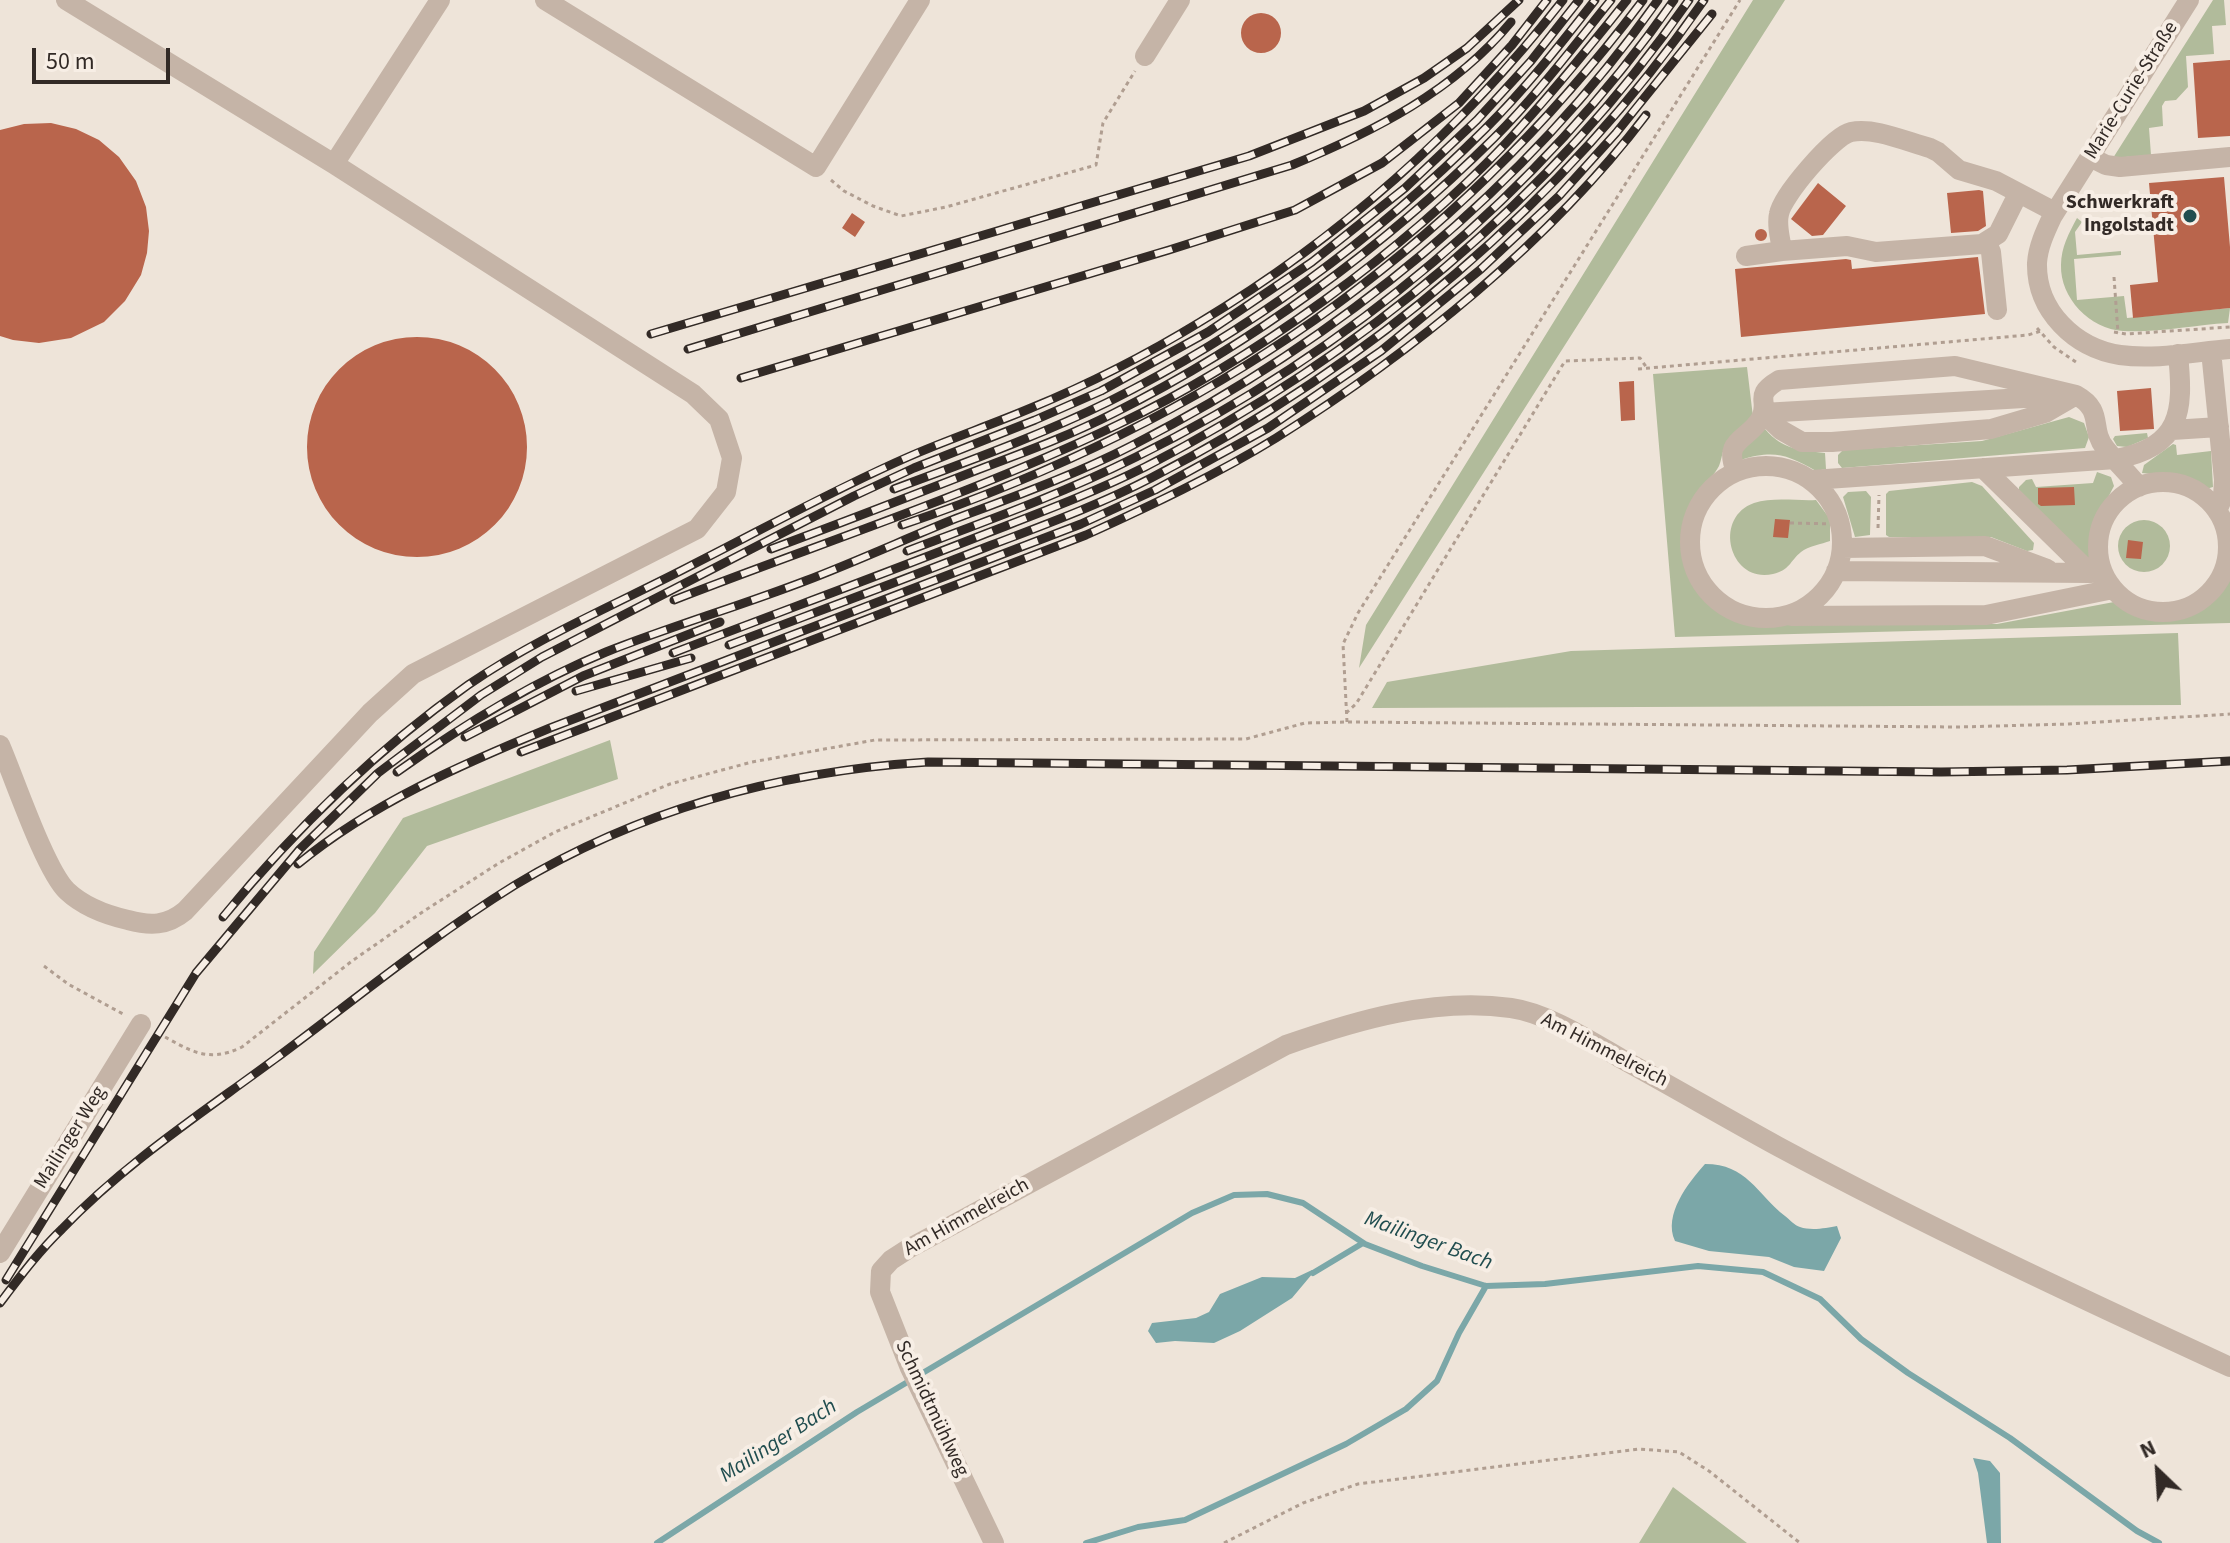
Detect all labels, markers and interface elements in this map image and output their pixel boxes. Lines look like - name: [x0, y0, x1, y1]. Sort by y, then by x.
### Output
- street label: Marie-Curie-Straße: [2080, 18, 2184, 164]
- scale bar: [36, 32, 174, 82]
- text: 50 m: [46, 44, 95, 79]
- place label: Schwerkraft Ingolstadt: [2066, 192, 2174, 239]
- marker: Schwerkraft Ingolstadt: [2181, 207, 2199, 225]
- street label: Am Himmelreich: [1537, 1009, 1671, 1093]
- street label: Mailinger Weg: [30, 1082, 112, 1194]
- street label: Am Himmelreich: [900, 1174, 1034, 1262]
- water label: Mailinger Bach: [1360, 1207, 1496, 1277]
- street label: Schmidtmühlweg: [889, 1337, 973, 1481]
- water label: Mailinger Bach: [716, 1394, 842, 1490]
- north arrow: [2118, 1431, 2198, 1511]
- text: N: [2134, 1432, 2161, 1467]

